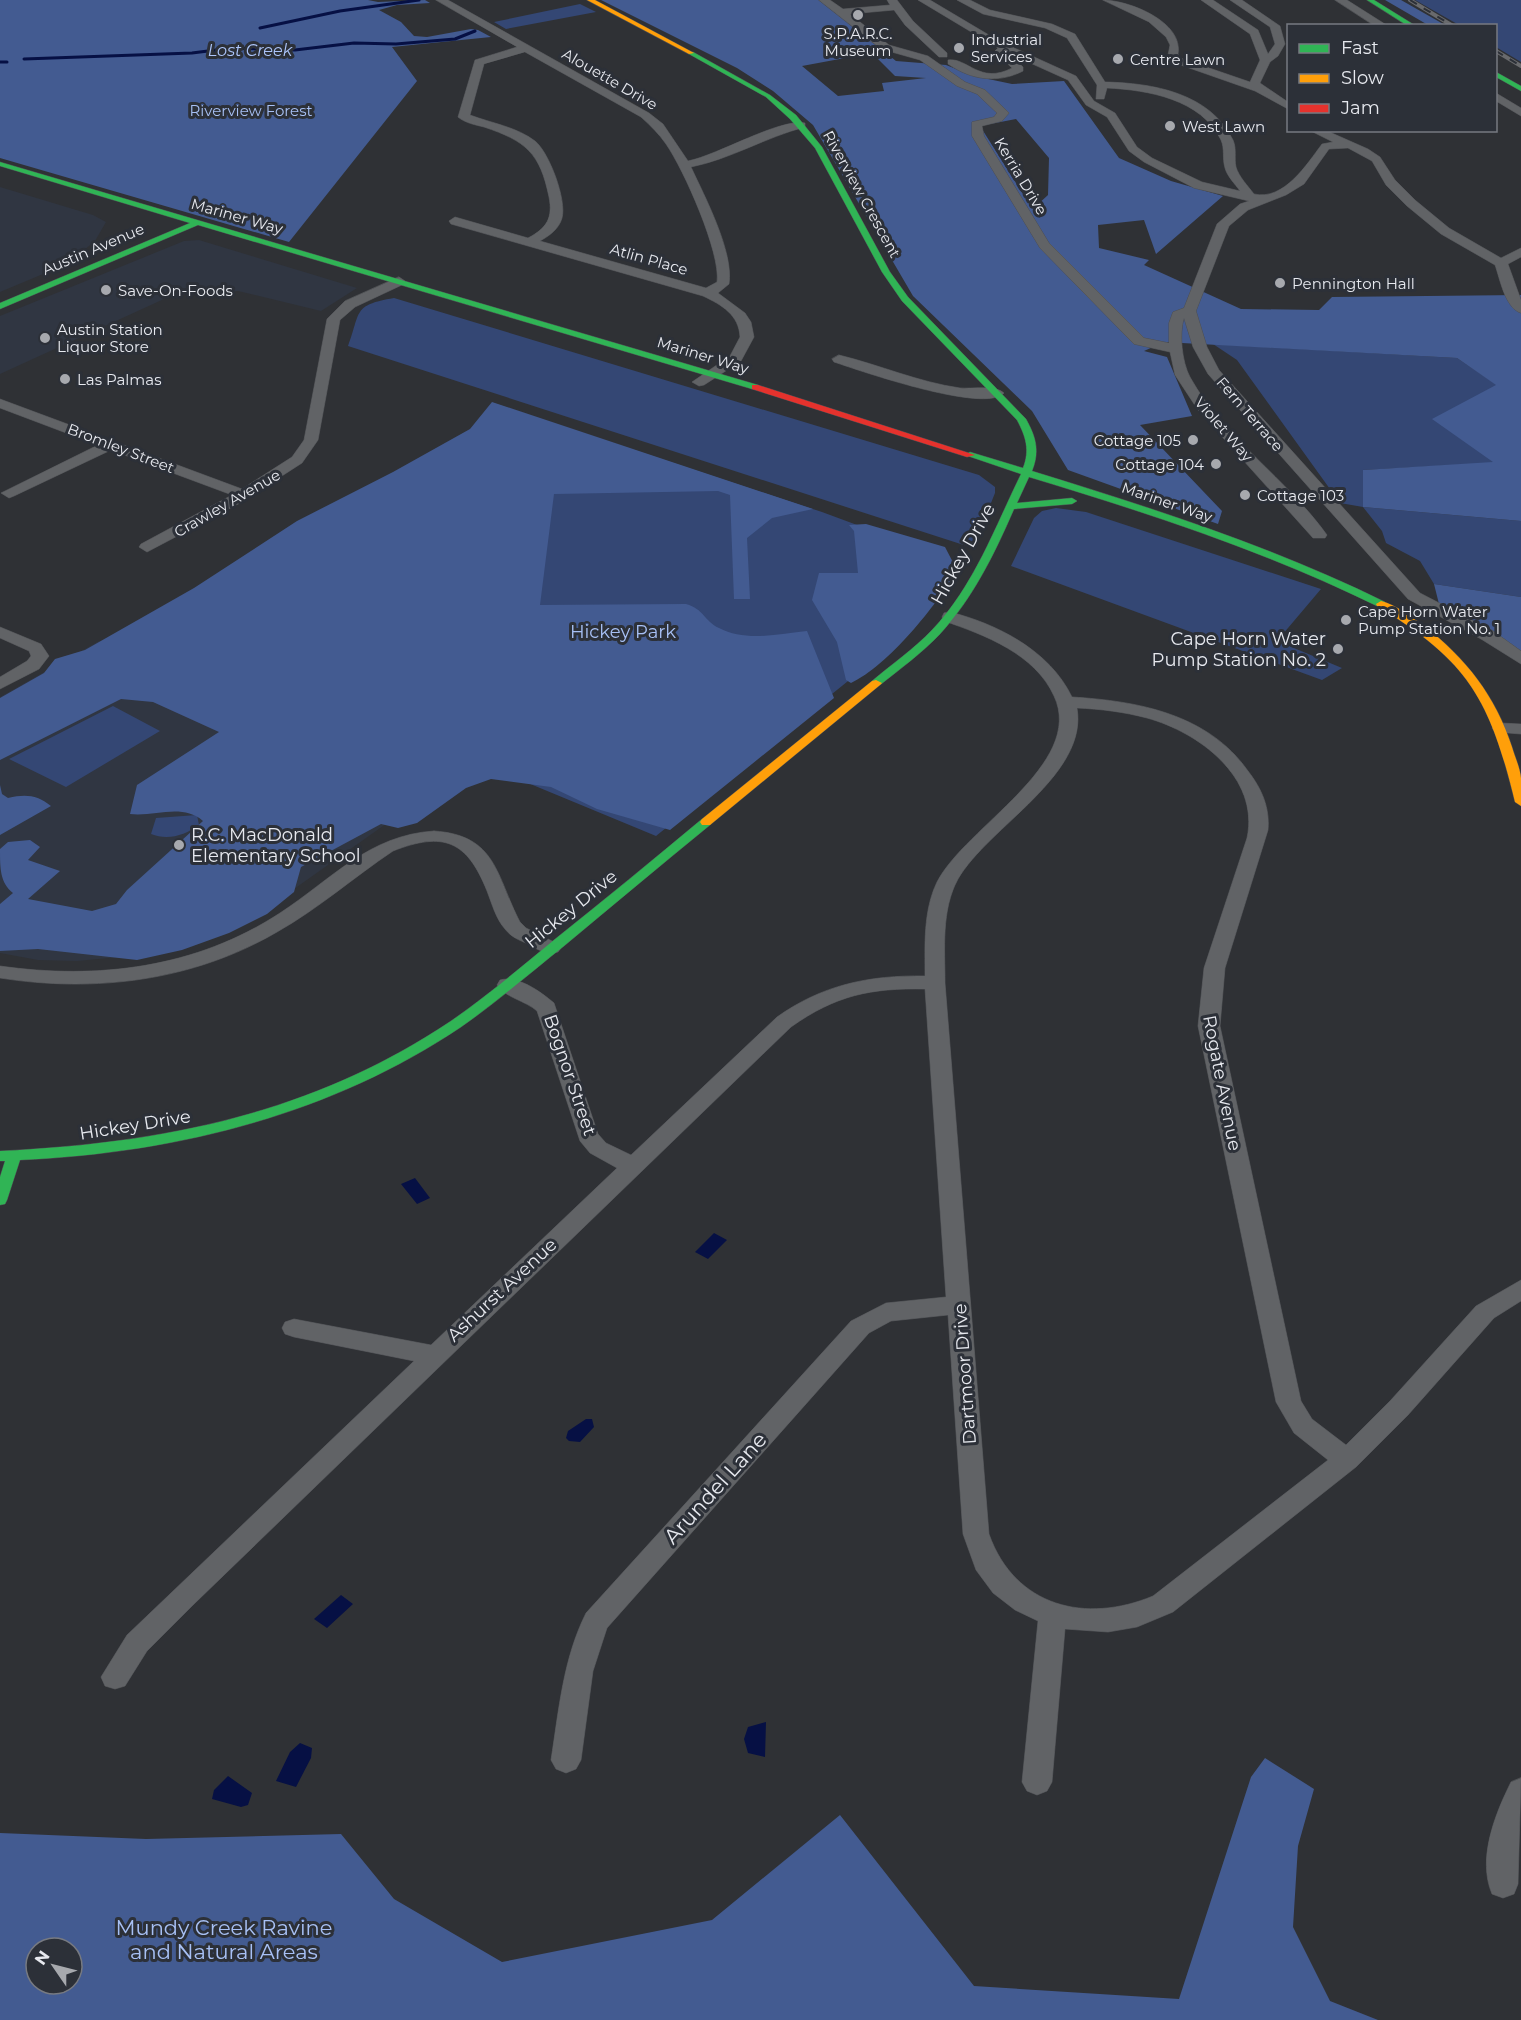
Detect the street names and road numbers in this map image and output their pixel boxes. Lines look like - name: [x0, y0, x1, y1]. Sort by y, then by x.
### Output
- street label: Alouette Drive: [559, 44, 661, 114]
- street label: Riverview Crescent: [819, 127, 905, 261]
- street label: Kerria Drive: [990, 134, 1052, 218]
- street label: Mariner Way: [189, 194, 286, 238]
- street label: Austin Avenue: [39, 219, 147, 279]
- street label: Atlin Place: [608, 239, 690, 279]
- street label: Mariner Way: [655, 332, 752, 378]
- street label: Fern Terrace: [1212, 373, 1288, 455]
- street label: Violet Way: [1191, 393, 1258, 466]
- street label: Bromley Street: [65, 419, 177, 477]
- street label: Crawley Avenue: [170, 465, 284, 541]
- street label: Mariner Way: [1119, 478, 1216, 527]
- street label: Hickey Drive: [926, 499, 1000, 608]
- street label: Hickey Drive: [520, 865, 622, 953]
- street label: Bognor Street: [539, 1011, 601, 1139]
- street label: Rogate Avenue: [1198, 1013, 1246, 1153]
- street label: Hickey Drive: [78, 1105, 192, 1145]
- street label: Ashurst Avenue: [443, 1234, 561, 1346]
- street label: Dartmoor Drive: [949, 1303, 981, 1445]
- street label: Arundel Lane: [658, 1427, 772, 1549]

